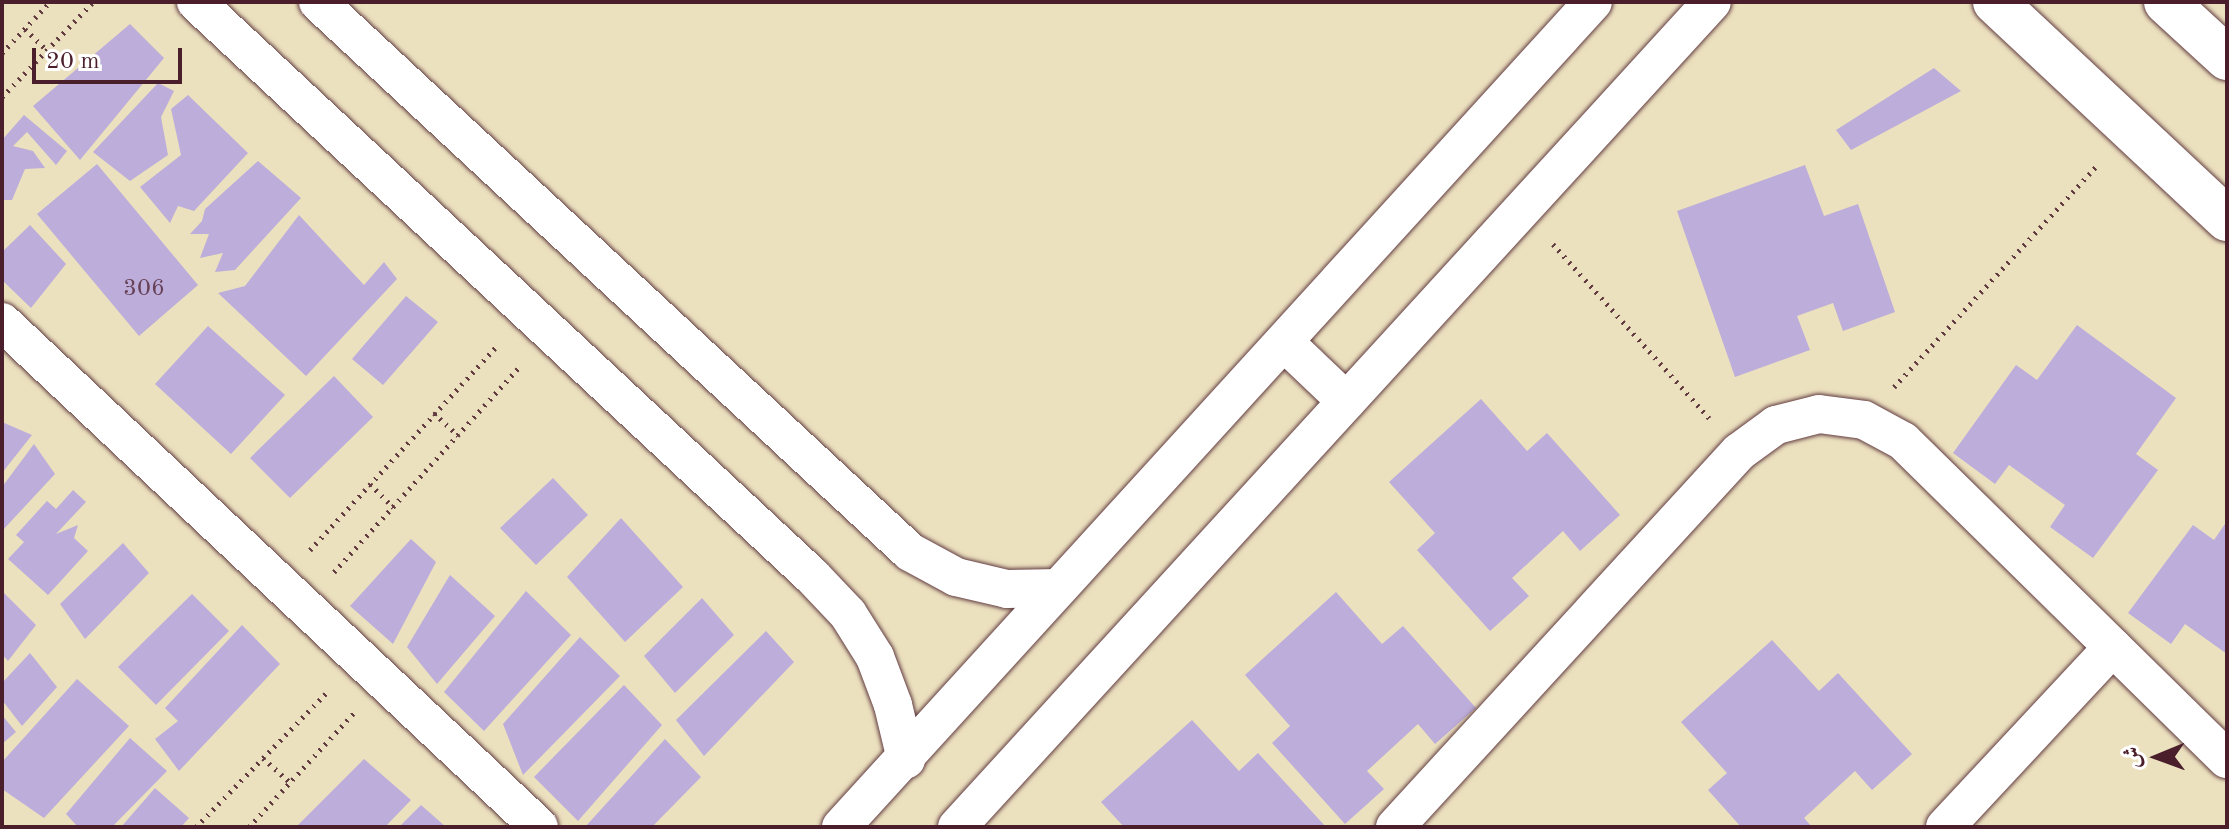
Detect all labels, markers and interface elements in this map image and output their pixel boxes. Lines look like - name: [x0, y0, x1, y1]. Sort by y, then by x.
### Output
- scale bar: [36, 32, 186, 82]
- text: 20 m: [46, 50, 100, 74]
- house number: 306: [123, 276, 165, 304]
- north arrow: [2117, 717, 2197, 797]
- text: ش: [2122, 746, 2144, 769]

